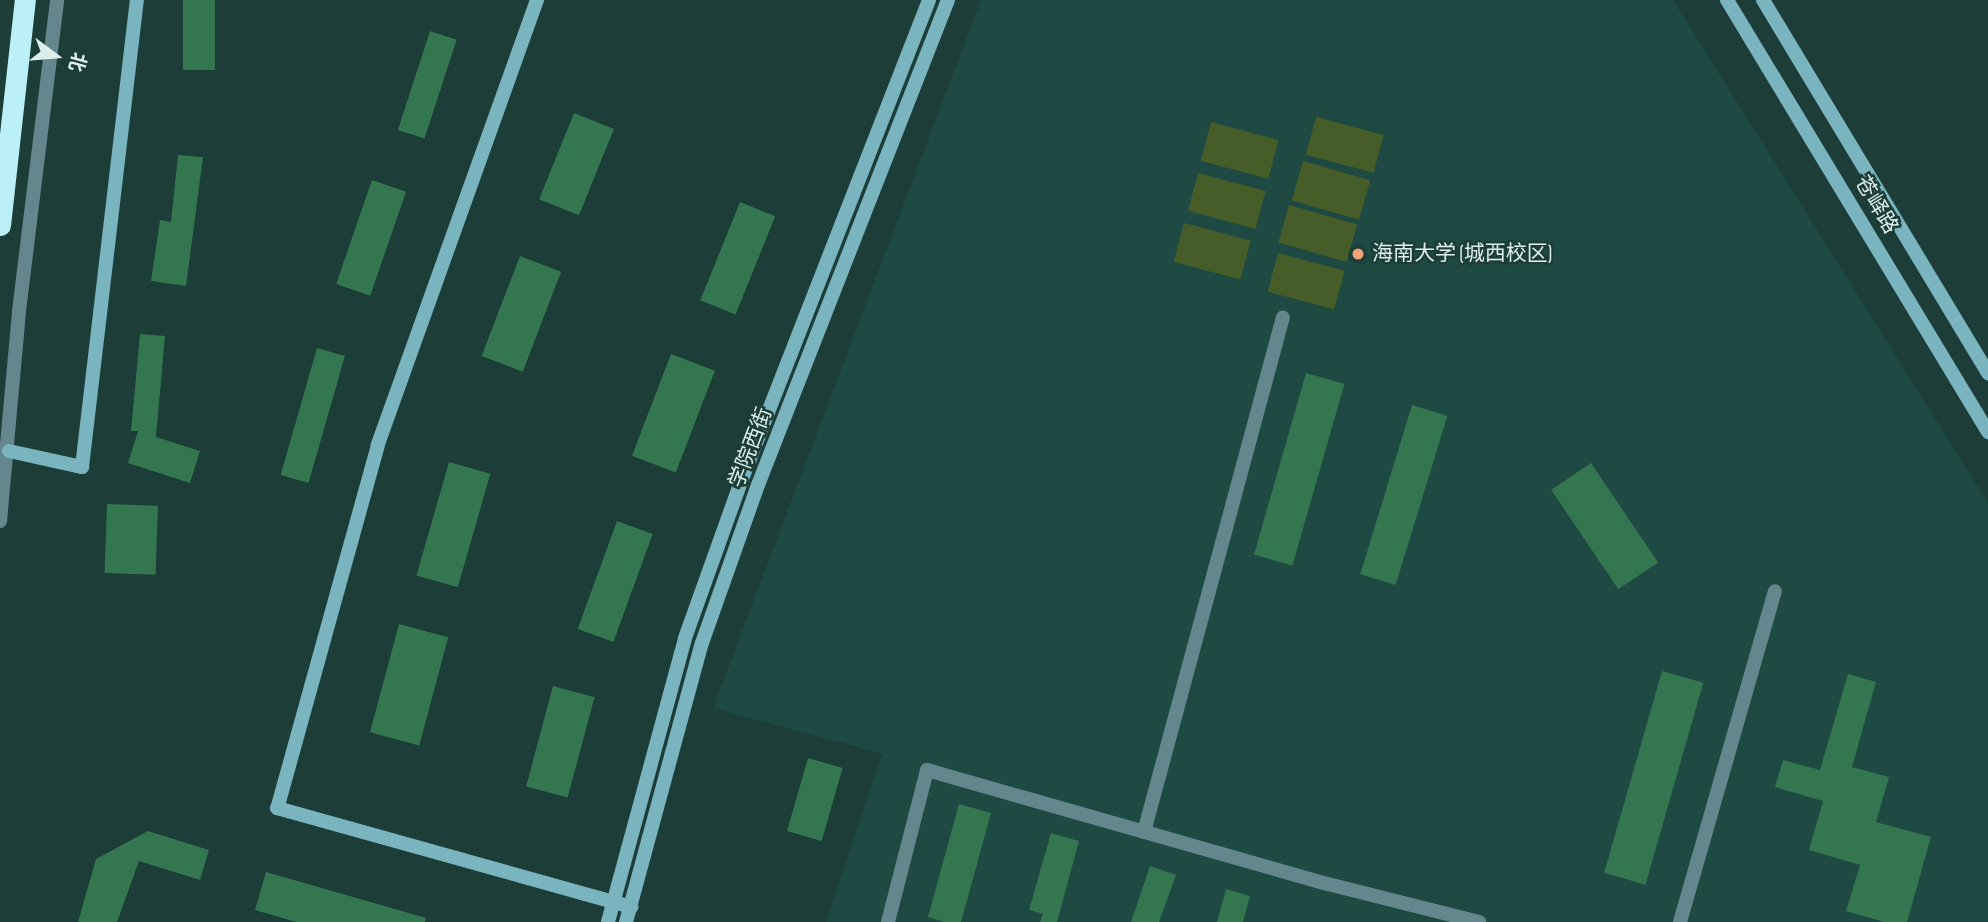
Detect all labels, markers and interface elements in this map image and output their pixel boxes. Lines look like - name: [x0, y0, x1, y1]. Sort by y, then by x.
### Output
- north arrow: [21, 21, 91, 91]
- text: 北: [63, 50, 90, 74]
- street label: 苍峄路: [1849, 172, 1903, 238]
- place label: 海南大学 (城西校区): [1372, 241, 1552, 267]
- marker: 海南大学 (城西校区): [1350, 246, 1366, 262]
- street label: 学院西街: [724, 404, 778, 492]

